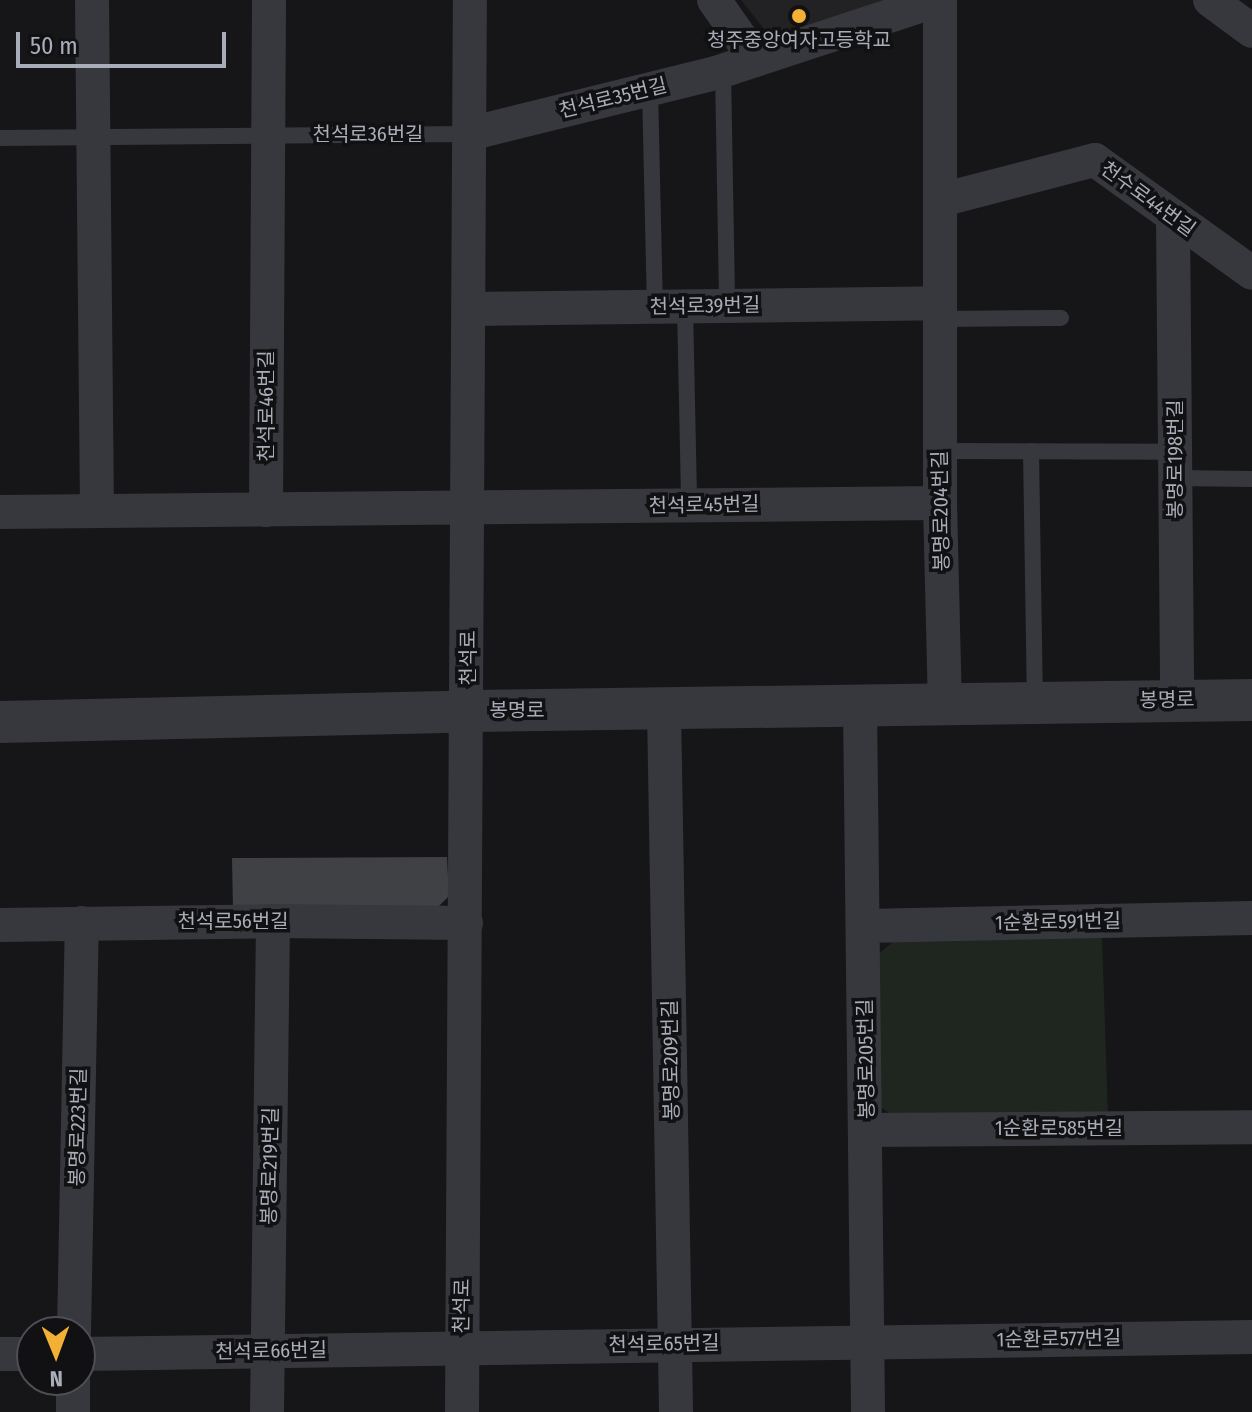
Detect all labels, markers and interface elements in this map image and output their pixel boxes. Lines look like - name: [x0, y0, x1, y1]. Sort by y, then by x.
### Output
- marker: 청주중앙여자고등학교: [790, 7, 808, 25]
- scale bar: [20, 16, 230, 66]
- place label: 청주중앙여자고등학교: [707, 28, 891, 52]
- text: 50 m: [30, 32, 78, 60]
- street label: 천석로35번길: [557, 73, 669, 123]
- street label: 천석로36번길: [313, 122, 423, 146]
- street label: 천수로44번길: [1096, 157, 1200, 241]
- street label: 천석로39번길: [650, 293, 760, 319]
- street label: 천석로46번길: [254, 350, 278, 462]
- street label: 봉명로198번길: [1163, 399, 1187, 519]
- street label: 봉명로204번길: [928, 450, 954, 572]
- street label: 천석로45번길: [648, 492, 760, 518]
- street label: 천석로: [456, 630, 480, 686]
- street label: 봉명로: [1139, 688, 1195, 712]
- street label: 봉명로: [489, 698, 545, 722]
- street label: 천석로56번길: [177, 909, 289, 933]
- street label: 1순환로591번길: [995, 909, 1121, 935]
- street label: 봉명로209번길: [658, 999, 684, 1121]
- street label: 봉명로205번길: [853, 999, 879, 1119]
- street label: 봉명로223번길: [65, 1067, 91, 1187]
- street label: 봉명로219번길: [257, 1107, 283, 1225]
- street label: 1순환로585번길: [995, 1116, 1123, 1140]
- street label: 천석로: [450, 1278, 474, 1334]
- north arrow: [16, 1316, 96, 1396]
- street label: 1순환로577번길: [996, 1326, 1122, 1352]
- street label: 천석로65번길: [608, 1331, 720, 1357]
- street label: 천석로66번길: [215, 1338, 327, 1364]
- text: N: [50, 1365, 63, 1392]

